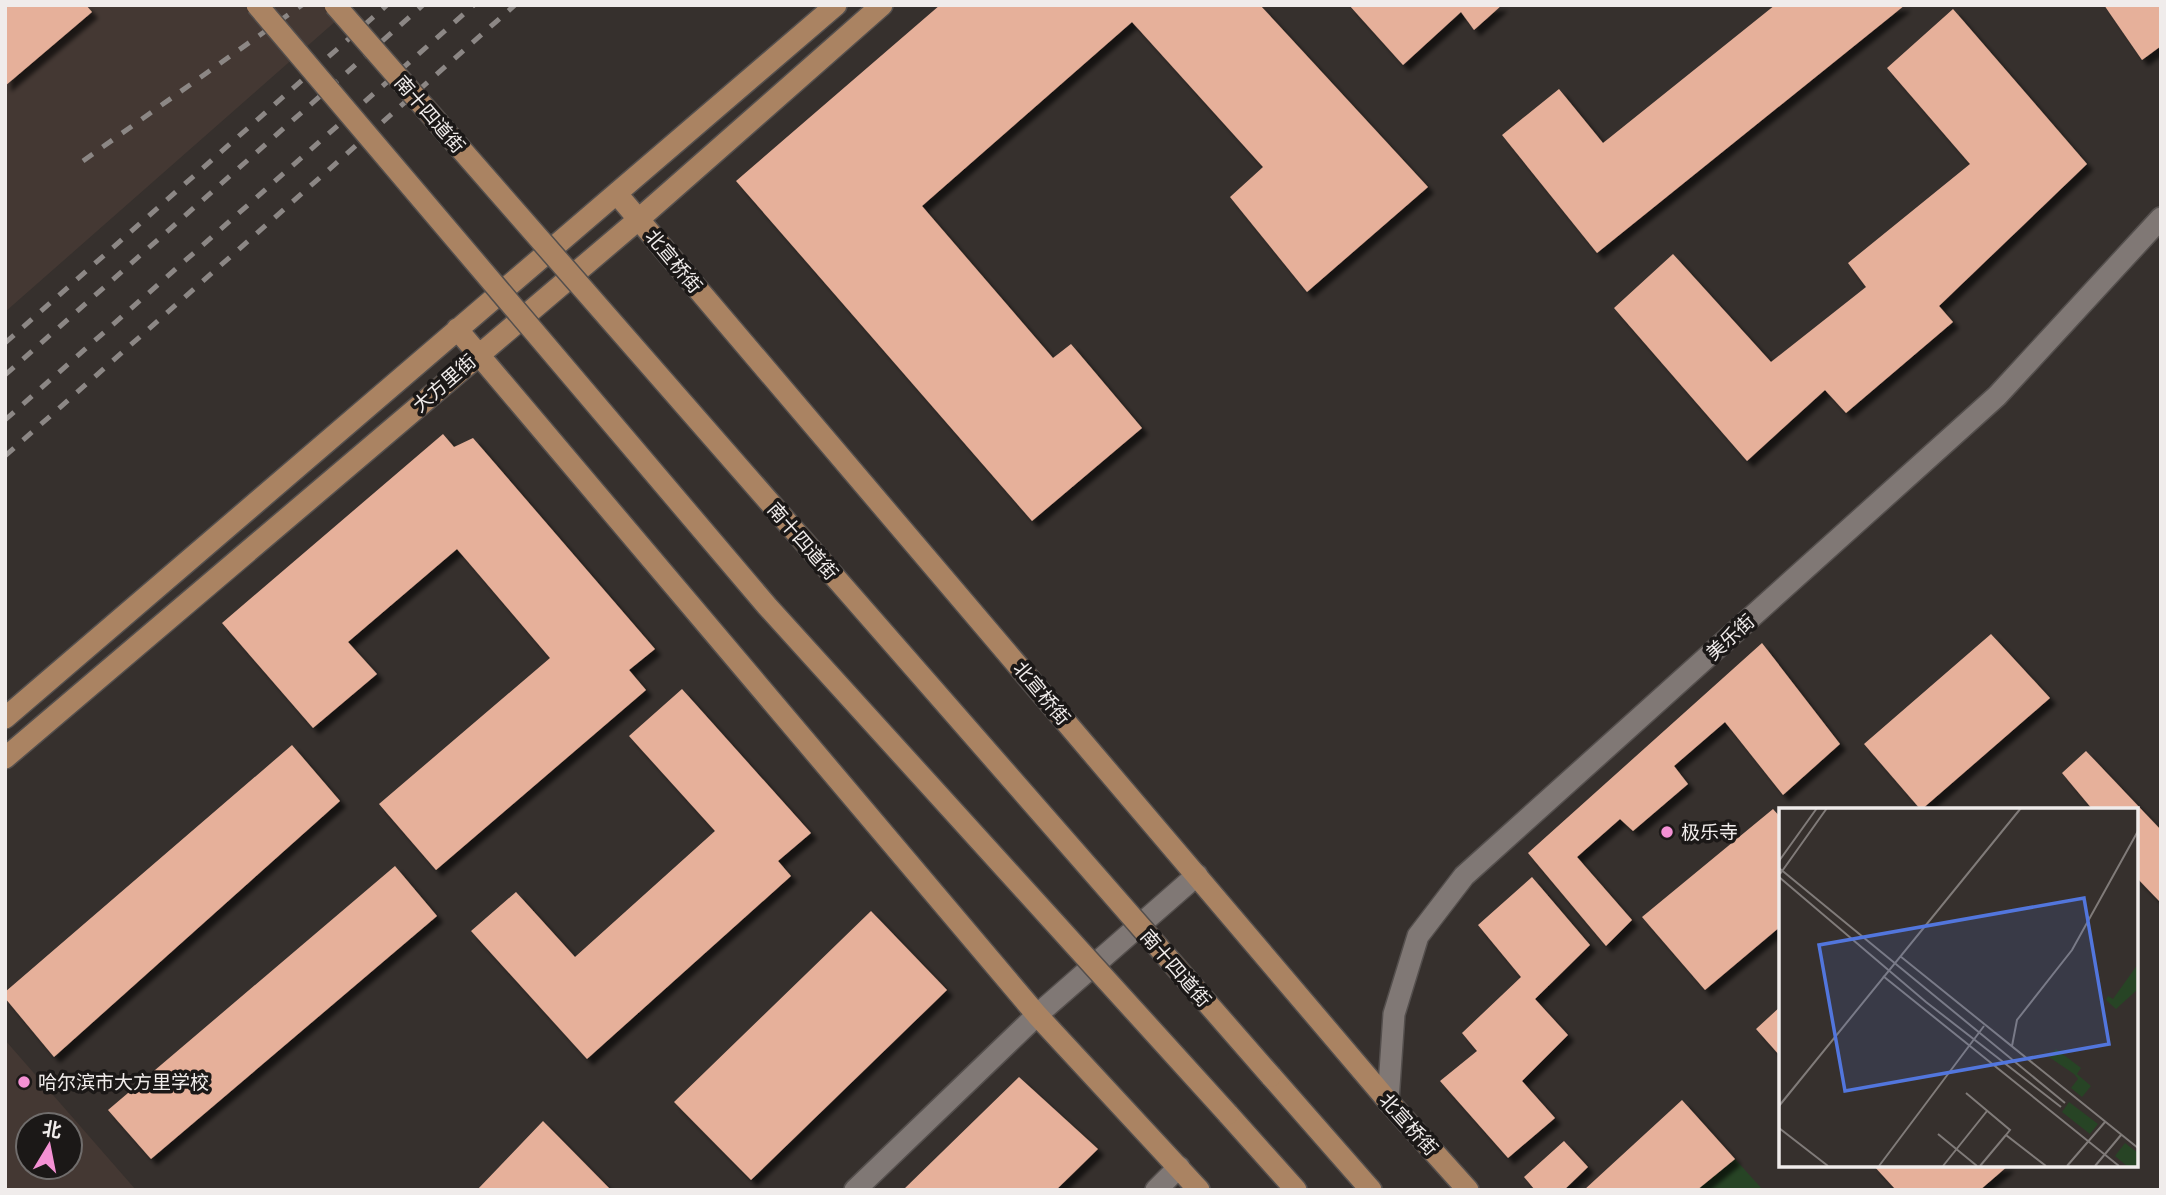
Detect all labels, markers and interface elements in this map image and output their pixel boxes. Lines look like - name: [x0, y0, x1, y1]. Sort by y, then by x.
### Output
- street label: 南十四道街: [391, 71, 469, 157]
- street label: 北宣桥街: [641, 225, 707, 297]
- street label: 大方里街: [408, 350, 480, 416]
- street label: 南十四道街: [764, 498, 842, 584]
- street label: 美乐街: [1701, 610, 1759, 664]
- street label: 北宣桥街: [1009, 657, 1075, 729]
- inset map: [1779, 808, 2138, 1167]
- place label: 极乐寺: [1681, 821, 1738, 843]
- marker: 极乐寺: [1659, 824, 1675, 840]
- street label: 南十四道街: [1137, 925, 1215, 1011]
- place label: 哈尔滨市大方里学校: [38, 1071, 209, 1093]
- marker: 哈尔滨市大方里学校: [16, 1074, 32, 1090]
- street label: 北宣桥街: [1375, 1088, 1443, 1160]
- north arrow: [14, 1111, 84, 1181]
- text: 北: [41, 1117, 63, 1142]

